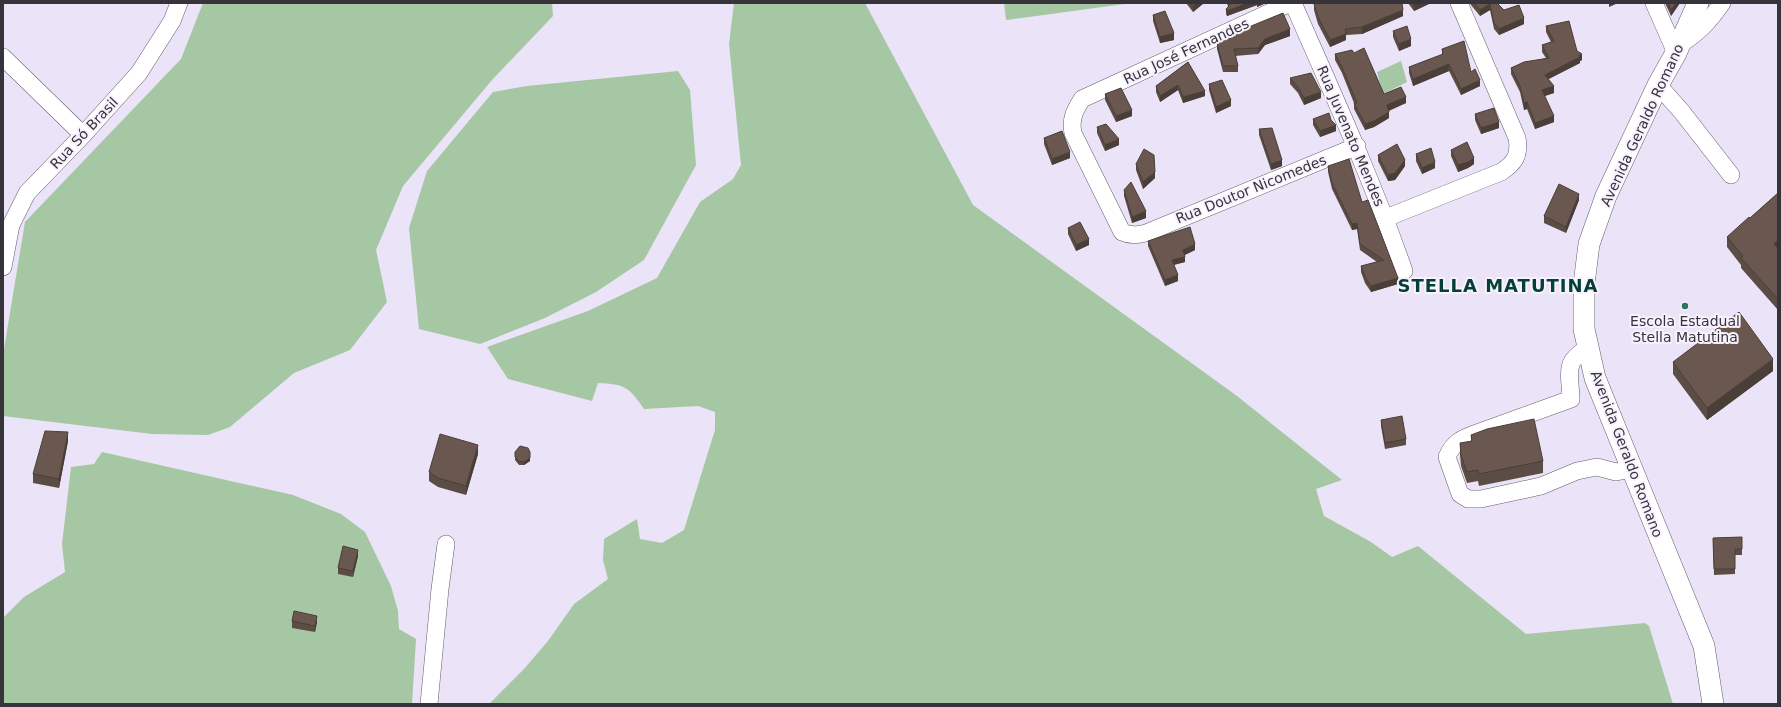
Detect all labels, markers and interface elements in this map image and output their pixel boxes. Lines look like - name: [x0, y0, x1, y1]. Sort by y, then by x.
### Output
- street label: Rua José Fernandes: [1121, 15, 1251, 87]
- street label: Avenida Geraldo Romano: [1597, 41, 1687, 209]
- street label: Rua Juvenato Mendes: [1314, 63, 1388, 209]
- street label: Rua Só Brasil: [47, 94, 121, 172]
- street label: Rua Doutor Nicomedes: [1173, 151, 1329, 227]
- district label: STELLA MATUTINA: [1398, 275, 1599, 296]
- marker: Escola Estadual Stella Matutina: [1680, 301, 1690, 311]
- place label: Escola Estadual Stella Matutina: [1630, 313, 1740, 345]
- street label: Avenida Geraldo Romano: [1588, 368, 1666, 540]

